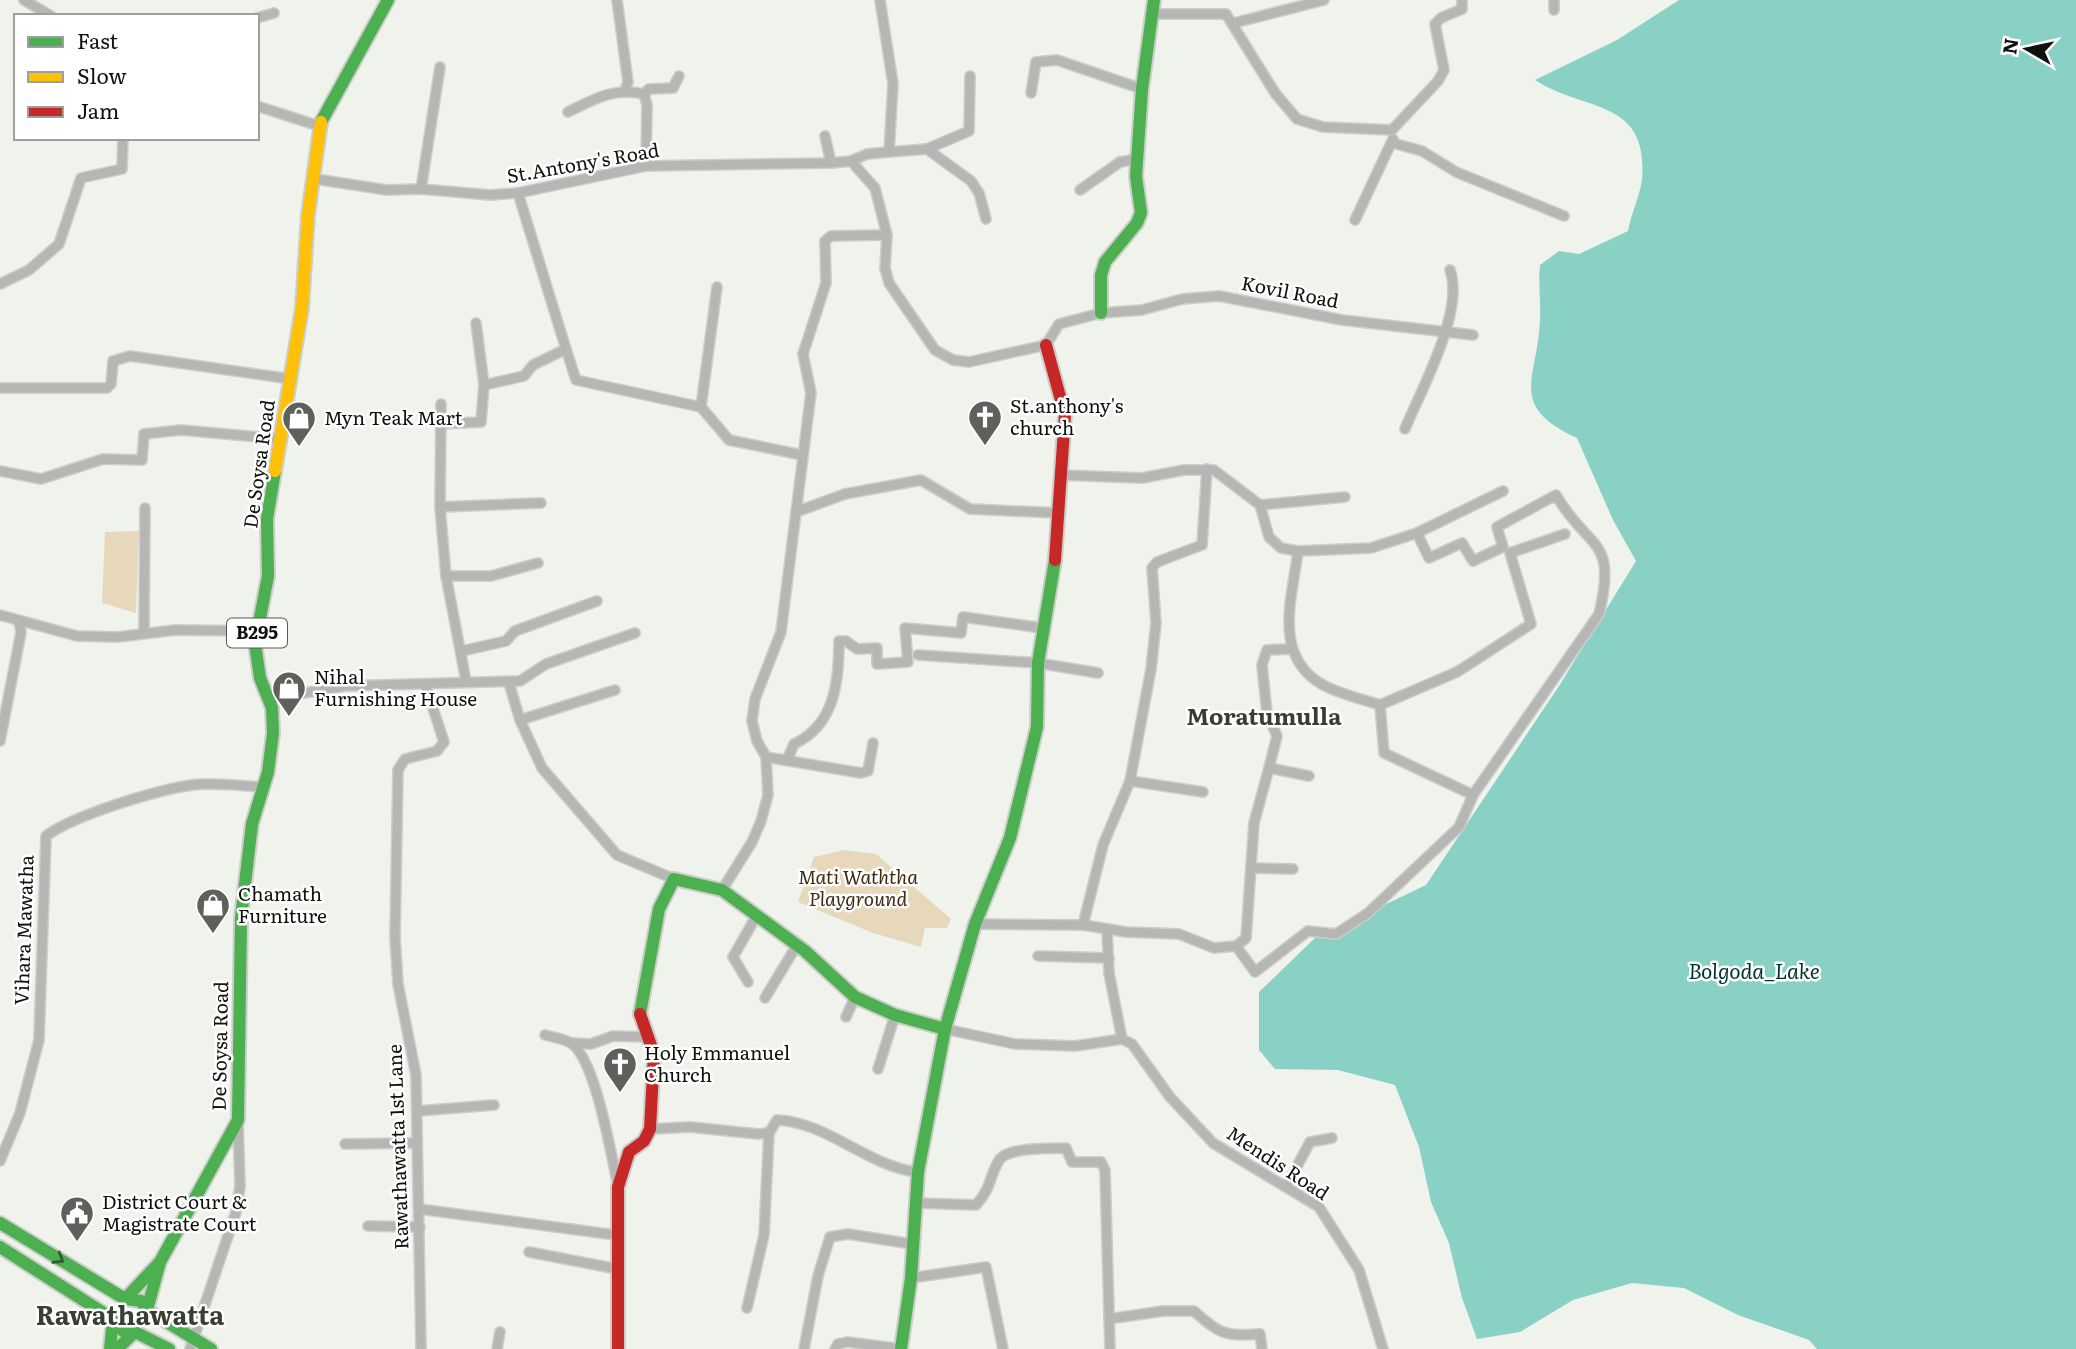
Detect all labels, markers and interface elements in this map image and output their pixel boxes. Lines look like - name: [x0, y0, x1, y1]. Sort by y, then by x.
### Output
- legend: [14, 14, 259, 140]
- north arrow: [1992, 14, 2062, 84]
- text: Fast: [77, 24, 118, 55]
- text: N: [1994, 36, 2024, 56]
- text: Slow: [77, 59, 127, 90]
- text: Jam: [77, 94, 119, 125]
- street label: St.Antony's Road: [504, 135, 662, 189]
- street label: Kovil Road: [1239, 268, 1342, 314]
- place label: St.anthony's church: [1010, 391, 1124, 441]
- street label: De Soysa Road: [235, 397, 281, 530]
- church icon: St.anthony's church: [966, 398, 1004, 447]
- shop icon: Myn Teak Mart: [280, 399, 318, 448]
- place label: Myn Teak Mart: [324, 403, 463, 431]
- road number: B295: [227, 618, 287, 648]
- place label: Nihal Furnishing House: [314, 662, 477, 712]
- shop icon: Nihal Furnishing House: [270, 669, 308, 718]
- district label: Moratumulla: [1187, 698, 1342, 732]
- street label: Vihara Mawatha: [6, 854, 40, 1006]
- park label: Mati Waththa Playground: [798, 862, 918, 912]
- place label: Chamath Furniture: [238, 879, 327, 929]
- shop icon: Chamath Furniture: [194, 886, 232, 935]
- water label: Bolgoda_Lake: [1688, 954, 1820, 985]
- street label: De Soysa Road: [204, 981, 234, 1111]
- place label: Holy Emmanuel Church: [644, 1038, 790, 1088]
- street label: Rawathawatta 1st Lane: [379, 1044, 415, 1250]
- church icon: Holy Emmanuel Church: [601, 1045, 639, 1094]
- street label: Mendis Road: [1222, 1118, 1336, 1206]
- place label: District Court & Magistrate Court: [102, 1187, 257, 1237]
- public building icon: District Court & Magistrate Court: [58, 1194, 96, 1243]
- one-way arrow: [51, 1250, 64, 1263]
- district label: Rawathawatta: [36, 1294, 224, 1333]

